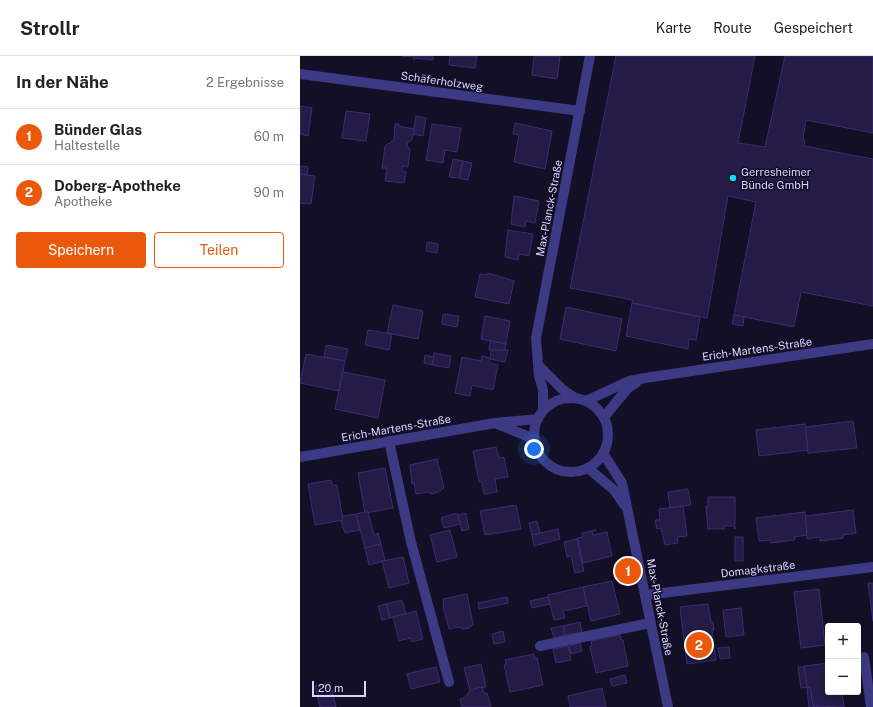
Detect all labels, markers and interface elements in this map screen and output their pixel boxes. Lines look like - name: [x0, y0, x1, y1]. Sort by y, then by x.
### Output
- text: Strollr: [20, 17, 79, 39]
- text: Karte: [656, 20, 691, 36]
- text: Route: [713, 20, 752, 36]
- text: Gespeichert: [774, 20, 853, 36]
- street label: Schäferholzweg: [400, 69, 484, 93]
- text: In der Nähe: [16, 72, 109, 92]
- text: 2 Ergebnisse: [206, 75, 284, 90]
- text: Bünder Glas: [54, 121, 142, 138]
- text: 1: [26, 129, 32, 144]
- text: 60 m: [254, 129, 284, 144]
- text: Haltestelle: [54, 138, 120, 153]
- street label: Max-Planck-Straße: [534, 159, 564, 257]
- place label: Gerresheimer Bünde GmbH: [741, 166, 811, 191]
- marker: Gerresheimer Bünde GmbH: [728, 173, 738, 183]
- text: Doberg-Apotheke: [54, 177, 181, 194]
- text: 2: [25, 185, 33, 200]
- text: 90 m: [254, 185, 284, 200]
- text: Apotheke: [54, 194, 112, 209]
- button: Speichern: [16, 232, 146, 268]
- button: Teilen: [154, 232, 284, 268]
- street label: Erich-Martens-Straße: [701, 335, 813, 363]
- street label: Erich-Martens-Straße: [340, 412, 452, 444]
- your location: [524, 439, 544, 459]
- pin: 1: [615, 556, 641, 586]
- street label: Max-Planck-Straße: [645, 558, 675, 656]
- street label: Domagkstraße: [720, 558, 796, 580]
- map controls: [825, 623, 861, 695]
- button: +: [825, 623, 861, 659]
- pin: 2: [686, 630, 712, 660]
- button: −: [825, 659, 861, 695]
- scale bar: [312, 679, 366, 698]
- text: 20 m: [318, 682, 343, 694]

